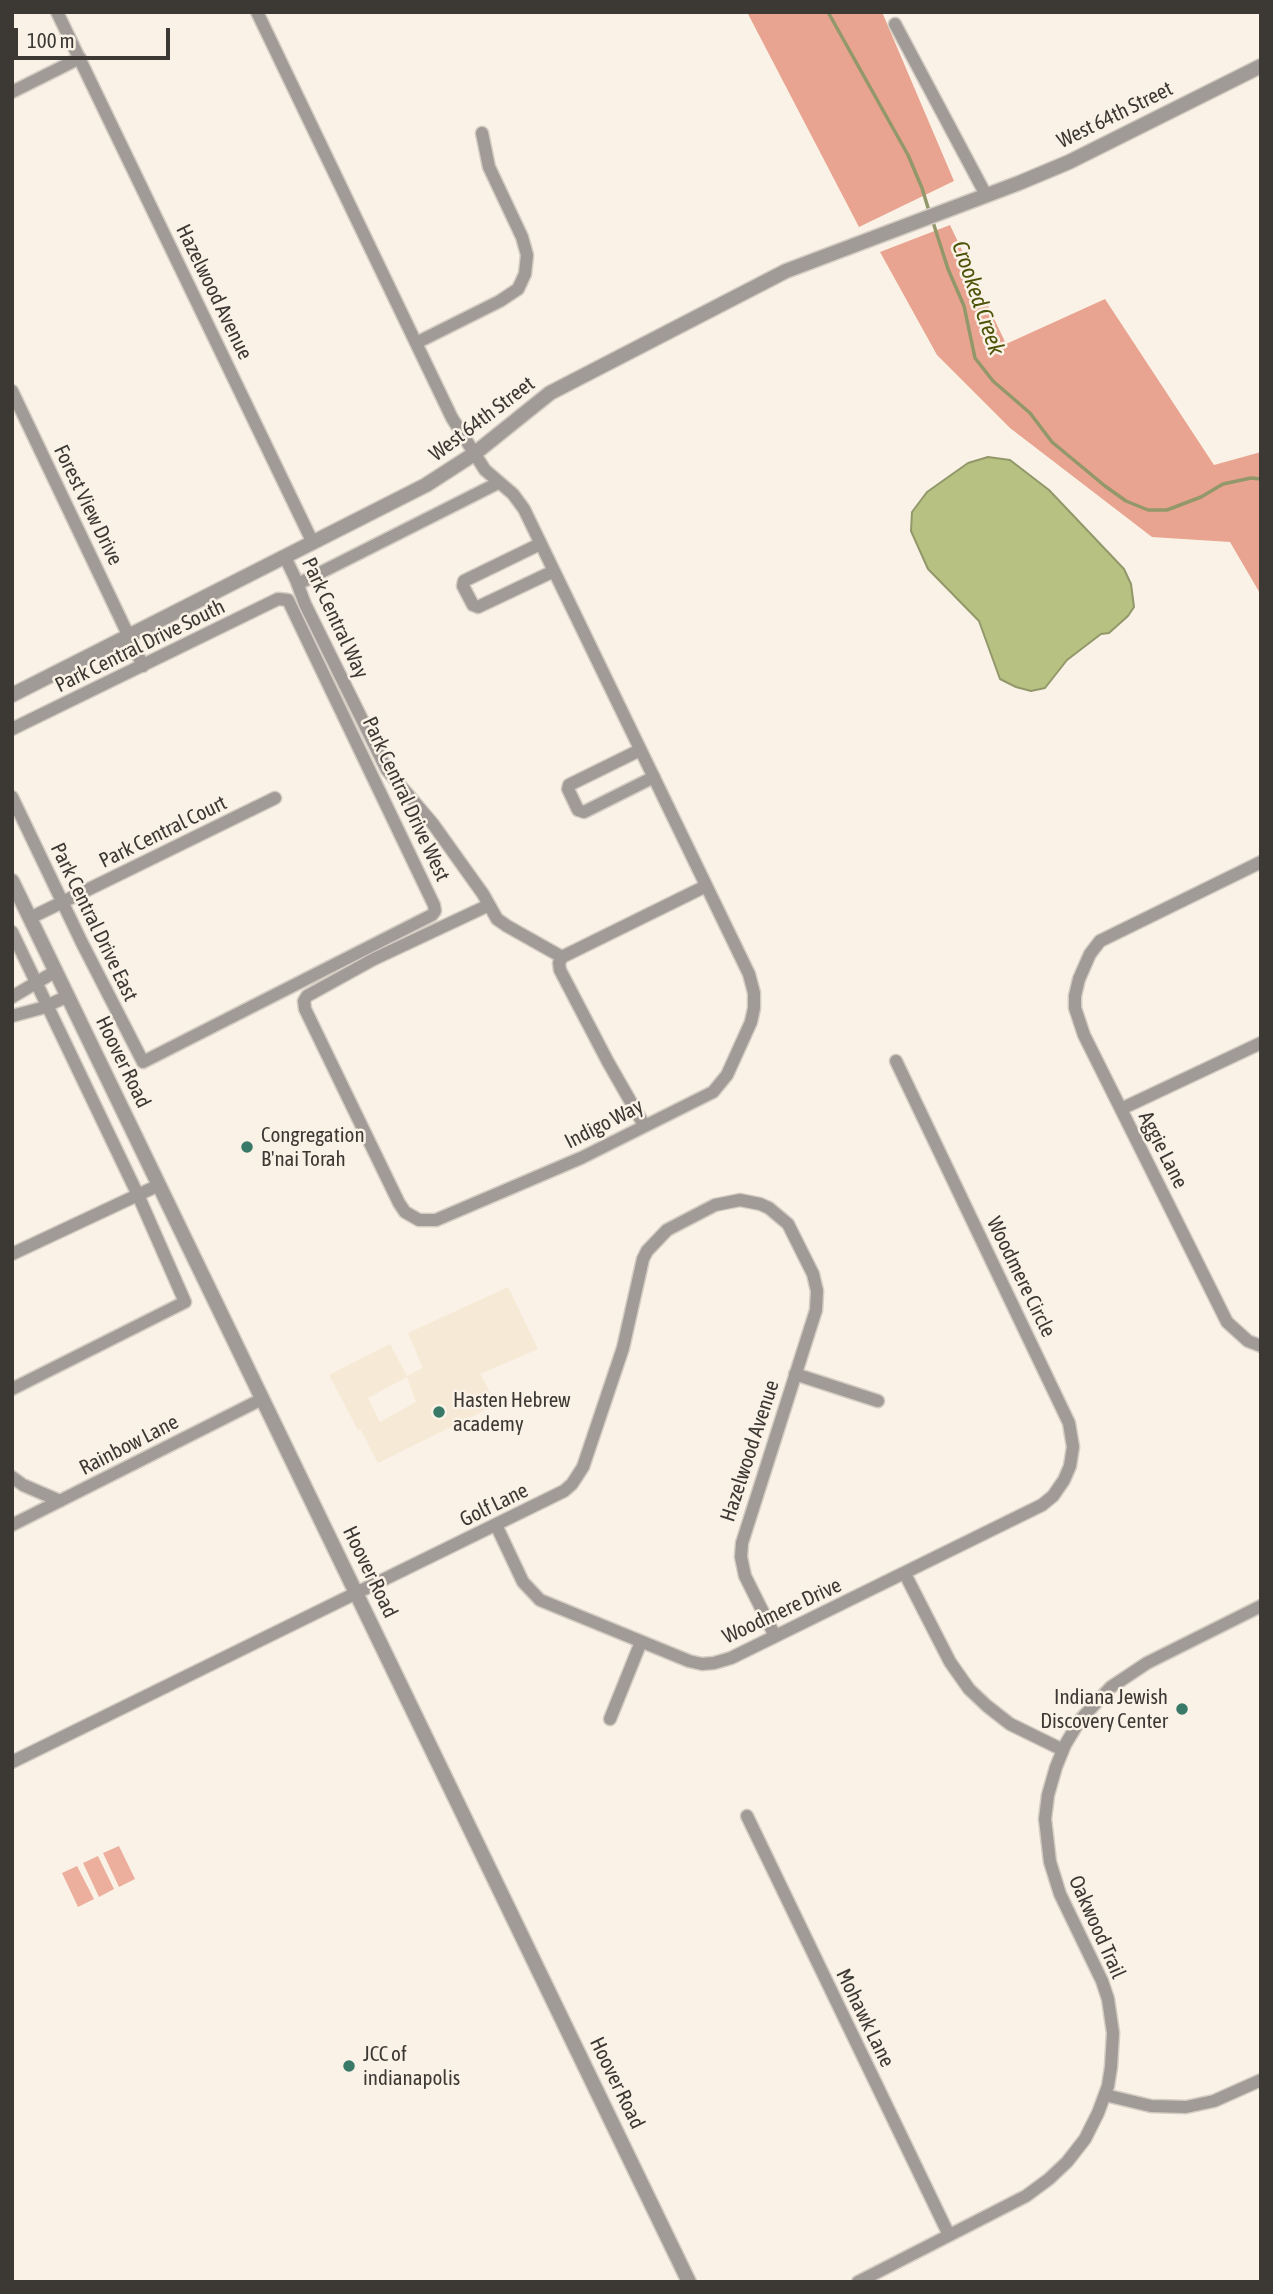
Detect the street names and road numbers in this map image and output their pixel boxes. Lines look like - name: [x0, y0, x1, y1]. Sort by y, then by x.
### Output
- street label: West 64th Street: [1053, 76, 1177, 154]
- street label: Hazelwood Avenue: [170, 220, 258, 364]
- street label: West 64th Street: [424, 371, 540, 467]
- street label: Forest View Drive: [48, 441, 128, 569]
- street label: Park Central Way: [296, 554, 374, 682]
- street label: Park Central Drive South: [51, 594, 229, 698]
- street label: Park Central Drive West: [357, 713, 455, 885]
- street label: Park Central Court: [95, 790, 231, 874]
- street label: Park Central Drive East: [45, 839, 143, 1005]
- street label: Hoover Road: [90, 1012, 156, 1112]
- street label: Indigo Way: [561, 1094, 647, 1154]
- street label: Aggie Lane: [1133, 1107, 1193, 1193]
- street label: Woodmere Circle: [981, 1213, 1061, 1341]
- street label: Hazelwood Avenue: [715, 1377, 785, 1525]
- street label: Rainbow Lane: [75, 1409, 183, 1481]
- street label: Golf Lane: [456, 1478, 532, 1532]
- street label: Hoover Road: [337, 1522, 403, 1622]
- street label: Woodmere Drive: [719, 1572, 845, 1650]
- street label: Oakwood Trail: [1063, 1872, 1131, 1982]
- street label: Mohawk Lane: [830, 1965, 900, 2071]
- street label: Hoover Road: [584, 2033, 650, 2133]

